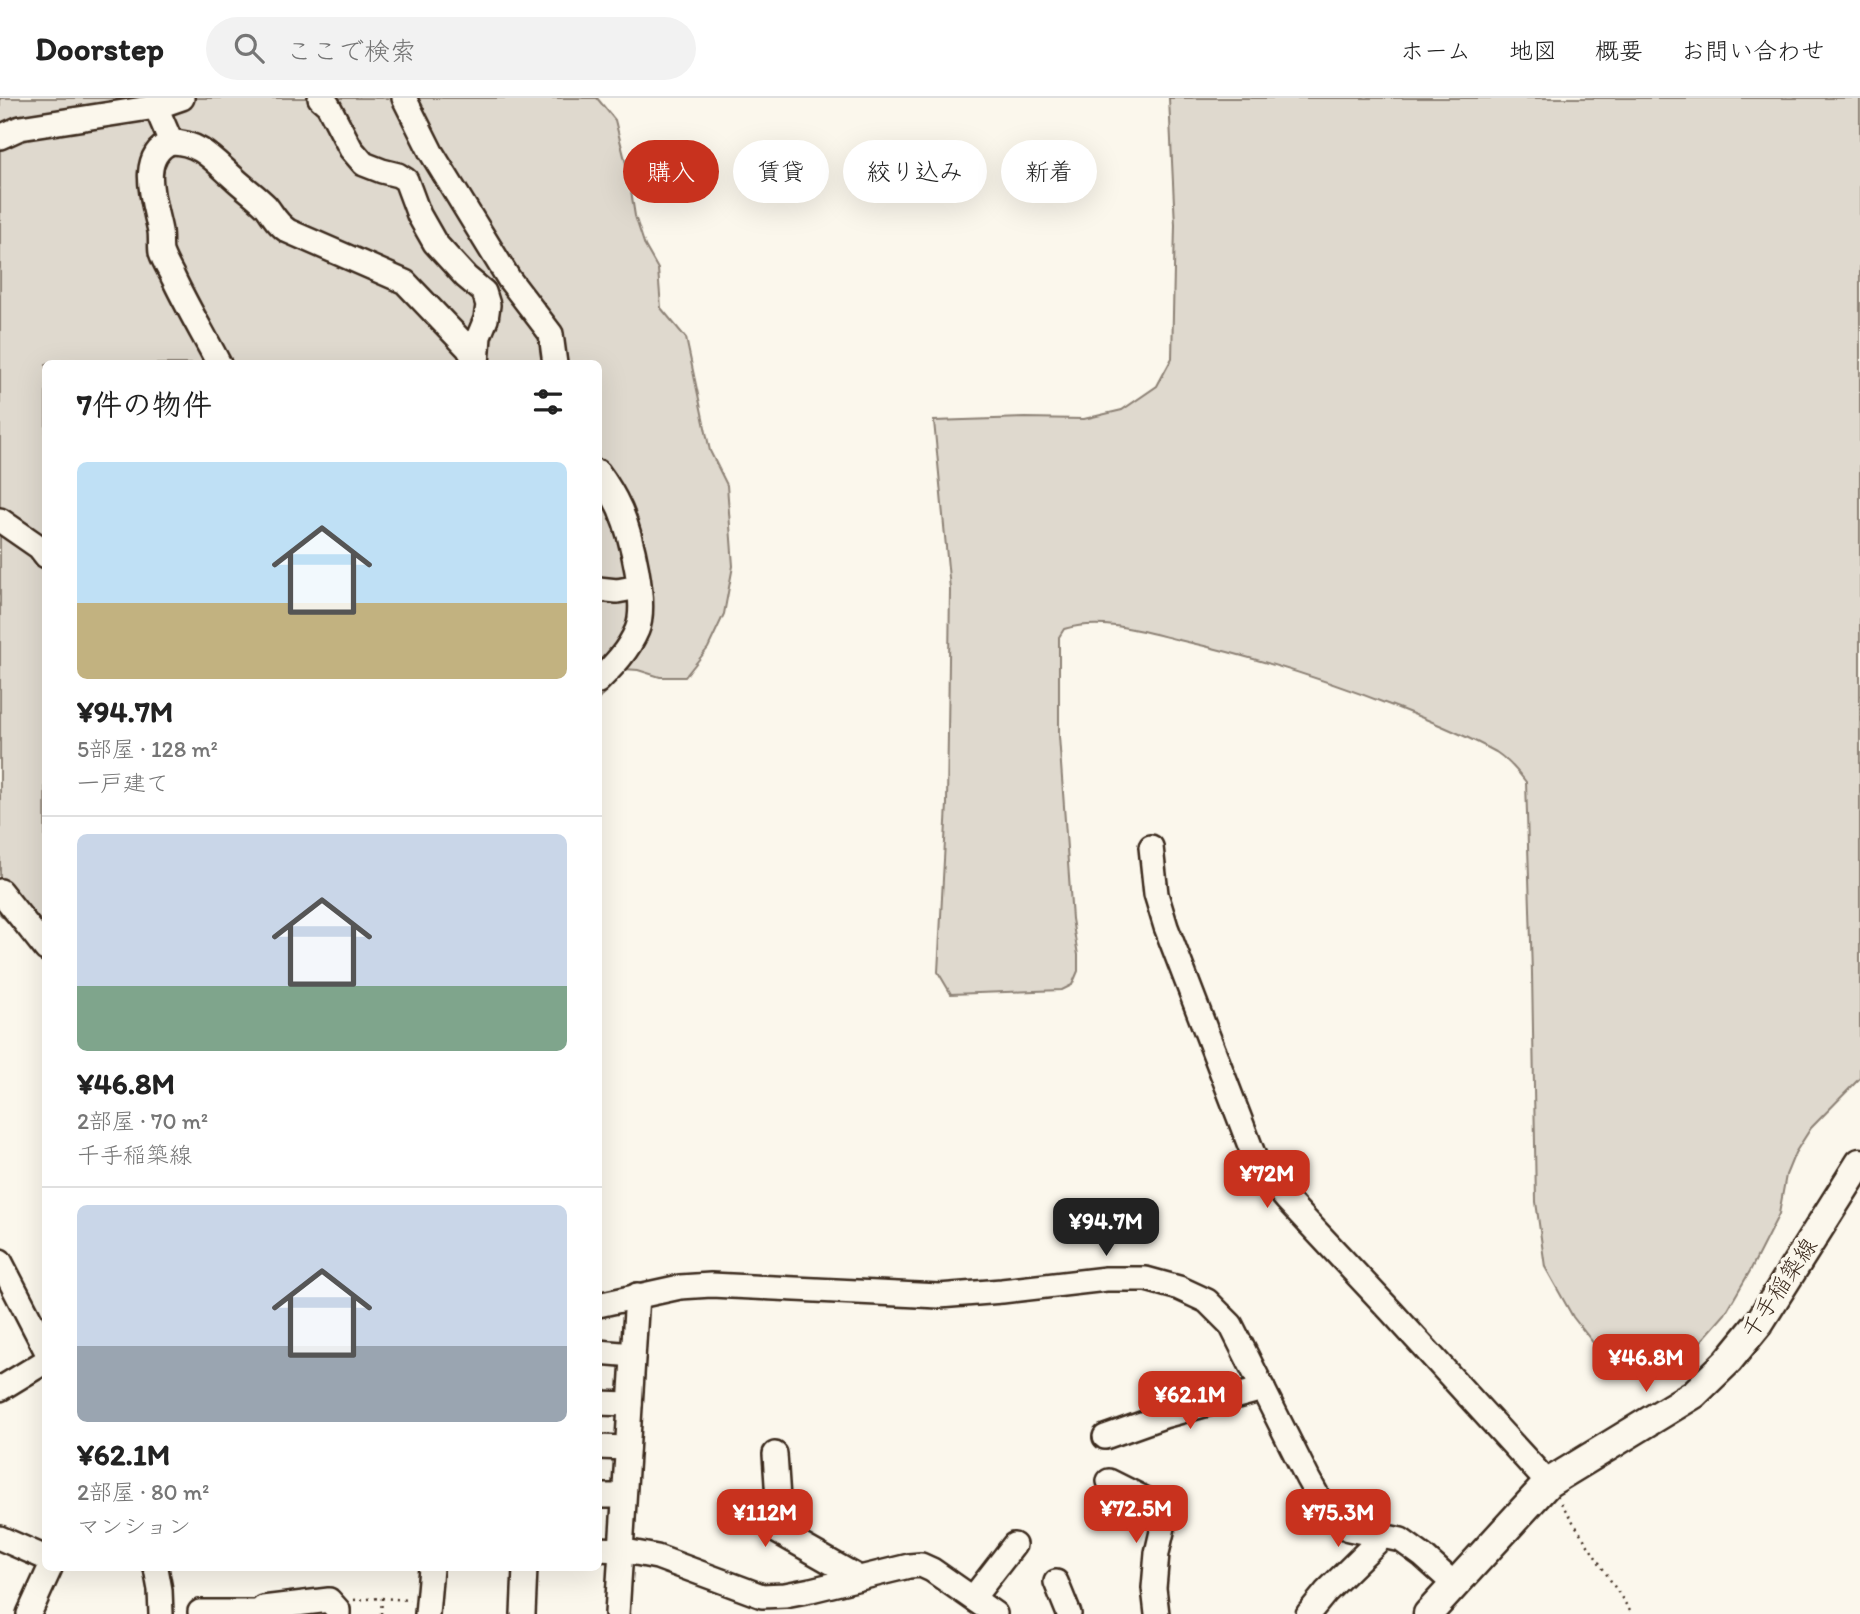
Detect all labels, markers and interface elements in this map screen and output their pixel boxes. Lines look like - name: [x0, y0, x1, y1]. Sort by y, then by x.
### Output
- search box: [206, 17, 696, 80]
- text: Doorstep: [35, 29, 164, 68]
- icon: search: [230, 29, 268, 67]
- text: ここで検索: [286, 35, 416, 67]
- text: ホーム: [1400, 36, 1471, 65]
- text: 地図: [1509, 36, 1557, 65]
- text: 概要: [1595, 36, 1643, 65]
- text: お問い合わせ: [1681, 36, 1825, 65]
- chip: 購入: [623, 140, 719, 203]
- chip: 賃貸: [733, 140, 829, 203]
- chip: 絞り込み: [843, 140, 987, 203]
- chip: 新着: [1001, 140, 1097, 203]
- icon: filters: [529, 383, 567, 421]
- text: 7件の物件: [77, 386, 212, 423]
- icon: home: [259, 507, 385, 633]
- text: ¥94.7M: [77, 693, 173, 730]
- text: 5部屋 · 128 m²: [77, 735, 218, 763]
- text: 一戸建て: [77, 769, 169, 797]
- icon: home: [259, 879, 385, 1005]
- text: ¥46.8M: [77, 1065, 175, 1102]
- text: 2部屋 · 70 m²: [77, 1107, 208, 1135]
- text: 千手稲築線: [77, 1141, 192, 1169]
- pin: ¥72M: [1226, 1150, 1308, 1210]
- text: ¥72M: [1240, 1159, 1294, 1187]
- pin: ¥94.7M: [1049, 1198, 1163, 1258]
- text: ¥94.7M: [1069, 1207, 1143, 1235]
- street label: 千手稲築線: [1735, 1233, 1823, 1343]
- icon: home: [259, 1250, 385, 1376]
- pin: ¥46.8M: [1589, 1334, 1703, 1394]
- text: ¥46.8M: [1608, 1343, 1684, 1371]
- pin: ¥62.1M: [1133, 1372, 1247, 1431]
- text: ¥62.1M: [1154, 1380, 1226, 1408]
- text: ¥62.1M: [77, 1436, 170, 1473]
- text: 2部屋 · 80 m²: [77, 1478, 209, 1506]
- pin: ¥72.5M: [1079, 1486, 1193, 1545]
- pin: ¥112M: [716, 1490, 814, 1549]
- pin: ¥75.3M: [1281, 1490, 1395, 1549]
- text: ¥72.5M: [1100, 1494, 1172, 1522]
- text: ¥112M: [733, 1498, 797, 1526]
- text: ¥75.3M: [1302, 1498, 1374, 1526]
- text: マンション: [77, 1512, 191, 1540]

